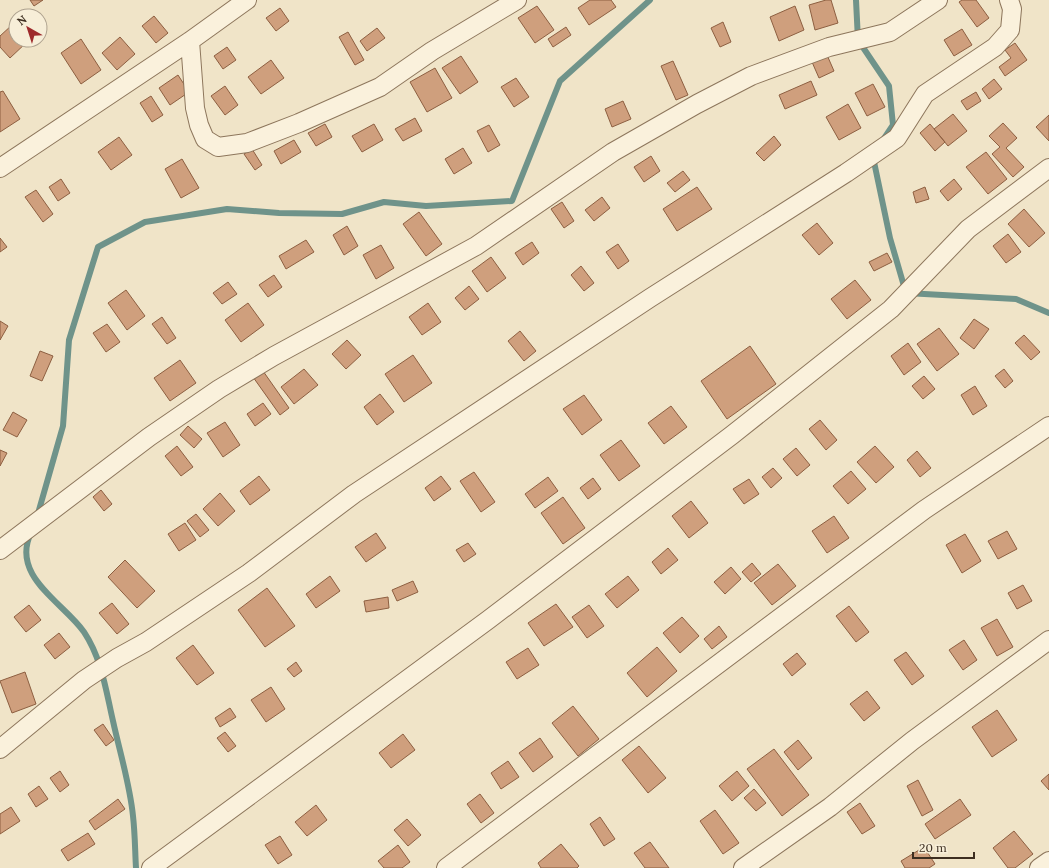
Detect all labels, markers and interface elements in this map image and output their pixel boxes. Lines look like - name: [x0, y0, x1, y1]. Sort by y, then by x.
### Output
- north arrow: [8, 8, 48, 48]
- text: N: [14, 12, 30, 28]
- scale bar: [913, 834, 974, 860]
- text: 20 m: [919, 840, 947, 855]

